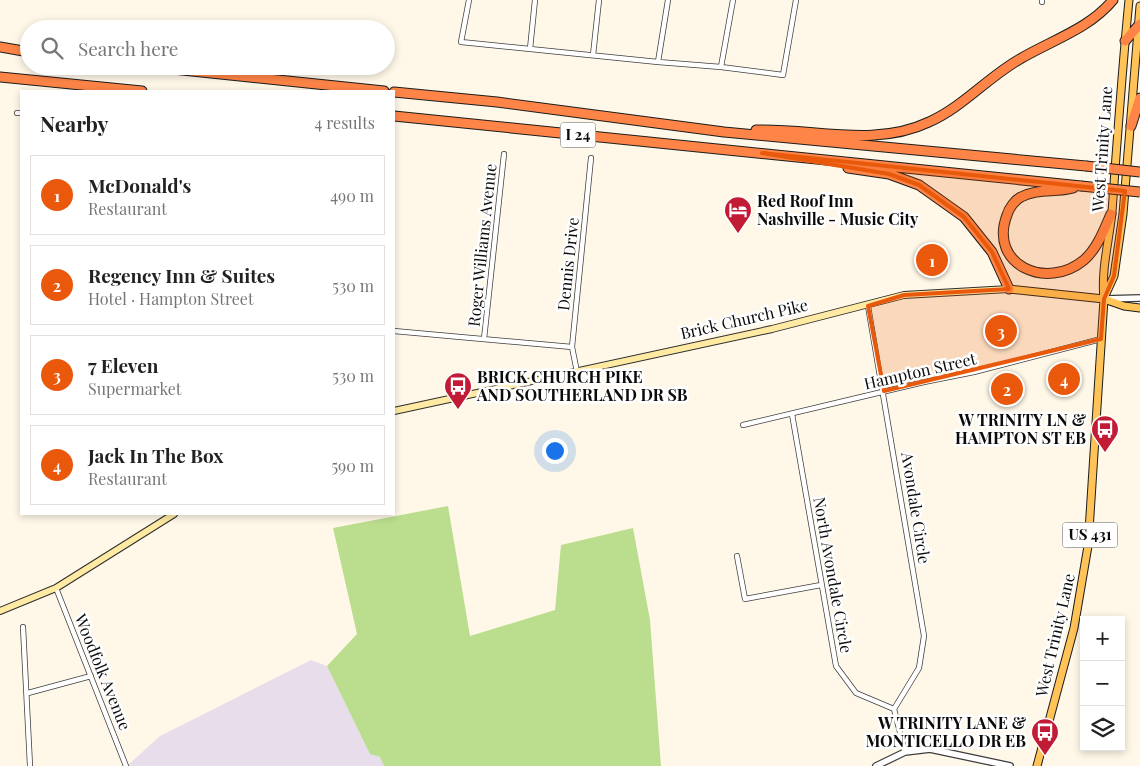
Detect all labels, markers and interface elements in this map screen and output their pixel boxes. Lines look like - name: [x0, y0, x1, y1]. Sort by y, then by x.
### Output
- search box: [20, 20, 395, 75]
- icon: search: [38, 34, 66, 62]
- text: Search here: [78, 35, 178, 61]
- street label: West Trinity Lane: [1087, 85, 1116, 214]
- text: Nearby: [40, 109, 109, 137]
- text: 4 results: [314, 112, 375, 133]
- road number: I 24: [560, 122, 596, 148]
- street label: Roger Williams Avenue: [462, 162, 501, 328]
- text: McDonald's: [88, 172, 191, 198]
- text: 1: [54, 185, 60, 206]
- text: 490 m: [330, 185, 374, 206]
- place label: Red Roof Inn Nashville - Music City: [757, 190, 919, 229]
- hotel icon: Red Roof Inn Nashville - Music City: [723, 195, 753, 234]
- text: Restaurant: [88, 198, 167, 219]
- street label: Dennis Drive: [552, 216, 583, 312]
- pin: 1: [916, 241, 948, 279]
- text: Regency Inn & Suites: [88, 262, 275, 288]
- text: 2: [53, 275, 61, 296]
- text: 530 m: [332, 275, 374, 296]
- text: Hotel · Hampton Street: [88, 288, 254, 309]
- street label: Brick Church Pike: [678, 294, 810, 343]
- pin: 3: [985, 312, 1017, 350]
- street label: Hampton Street: [862, 347, 978, 394]
- text: 7 Eleven: [88, 352, 158, 378]
- pin: 4: [1048, 360, 1080, 398]
- text: 3: [53, 365, 61, 386]
- text: 530 m: [332, 365, 374, 386]
- place label: BRICK CHURCH PIKE AND SOUTHERLAND DR SB: [476, 366, 688, 405]
- pin: 2: [991, 370, 1023, 408]
- bus stop icon: BRICK CHURCH PIKE AND SOUTHERLAND DR SB: [443, 371, 473, 410]
- text: Supermarket: [88, 378, 182, 399]
- place label: W TRINITY LN & HAMPTON ST EB: [955, 409, 1087, 448]
- bus stop icon: W TRINITY LN & HAMPTON ST EB: [1090, 414, 1120, 453]
- your location: [542, 438, 568, 464]
- text: Jack In The Box: [88, 442, 224, 468]
- street label: Avondale Circle: [897, 450, 936, 565]
- text: 4: [53, 455, 61, 476]
- text: 590 m: [331, 455, 374, 476]
- text: Restaurant: [88, 468, 167, 489]
- street label: North Avondale Circle: [809, 495, 858, 655]
- road number: US 431: [1062, 522, 1118, 548]
- street label: West Trinity Lane: [1030, 571, 1079, 700]
- street label: Woodfolk Avenue: [70, 610, 136, 733]
- map controls: [1080, 616, 1125, 751]
- button: +: [1080, 616, 1125, 661]
- button: −: [1080, 661, 1125, 706]
- button: layers: [1080, 706, 1125, 751]
- place label: W TRINITY LANE & MONTICELLO DR EB: [865, 712, 1027, 751]
- bus stop icon: W TRINITY LANE & MONTICELLO DR EB: [1030, 717, 1060, 756]

